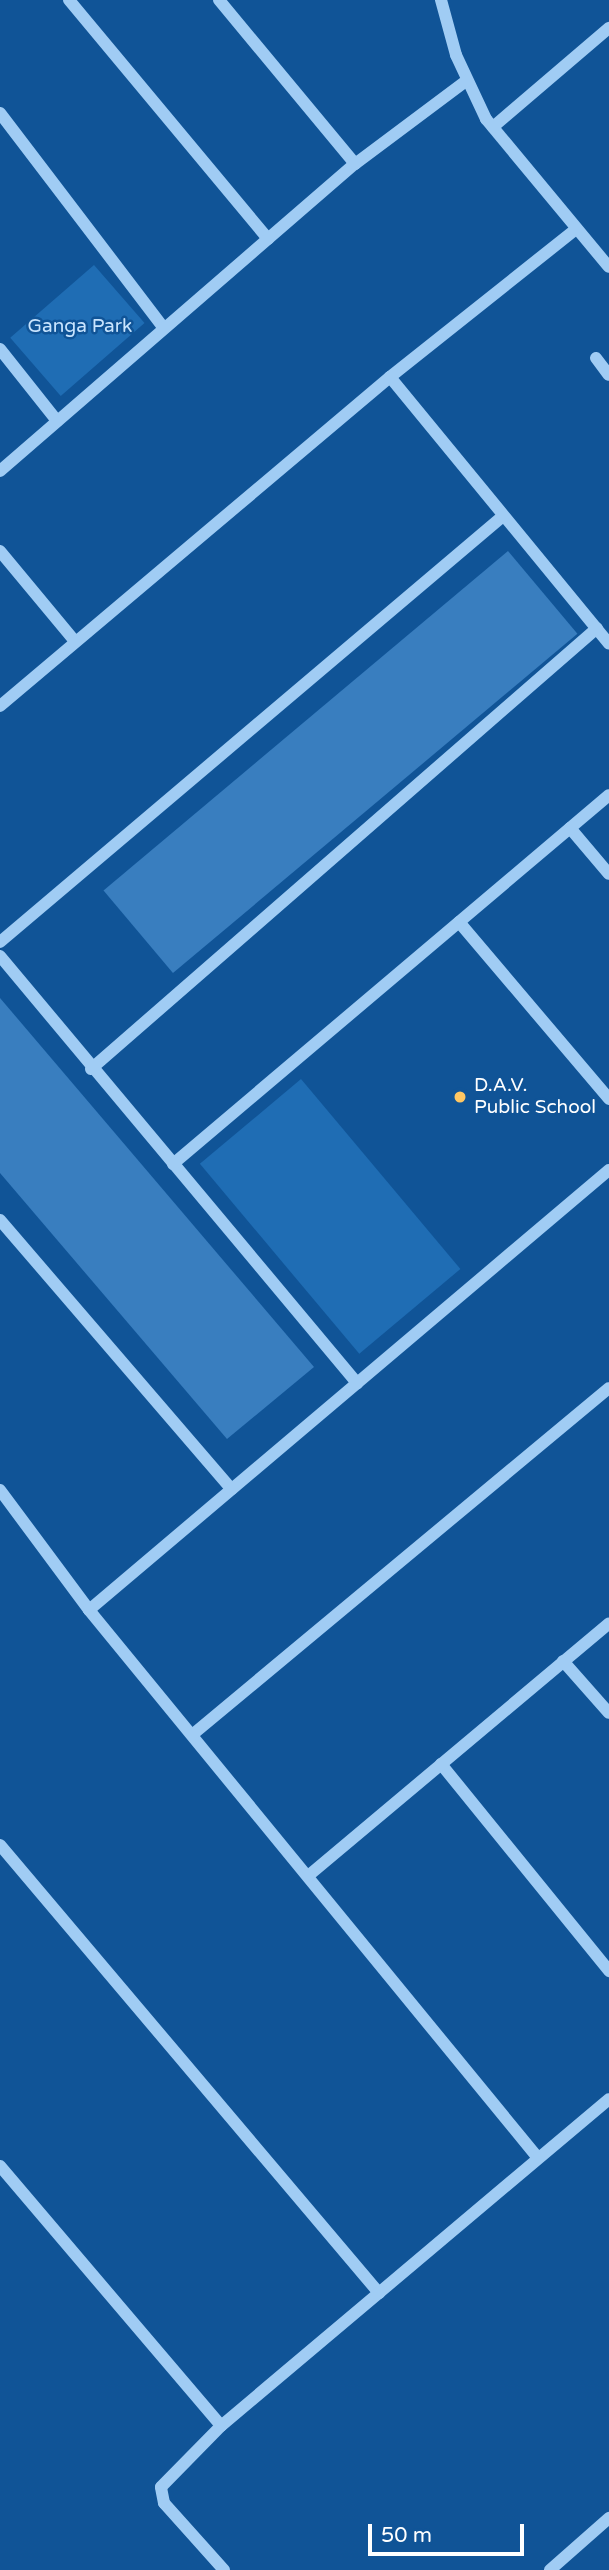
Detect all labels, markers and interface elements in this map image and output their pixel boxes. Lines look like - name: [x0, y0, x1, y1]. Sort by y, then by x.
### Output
- park label: Ganga Park: [28, 316, 132, 338]
- place label: D.A.V. Public School: [474, 1075, 596, 1119]
- marker: D.A.V. Public School: [452, 1089, 468, 1105]
- scale bar: [371, 2510, 527, 2554]
- text: 50 m: [381, 2523, 432, 2548]

